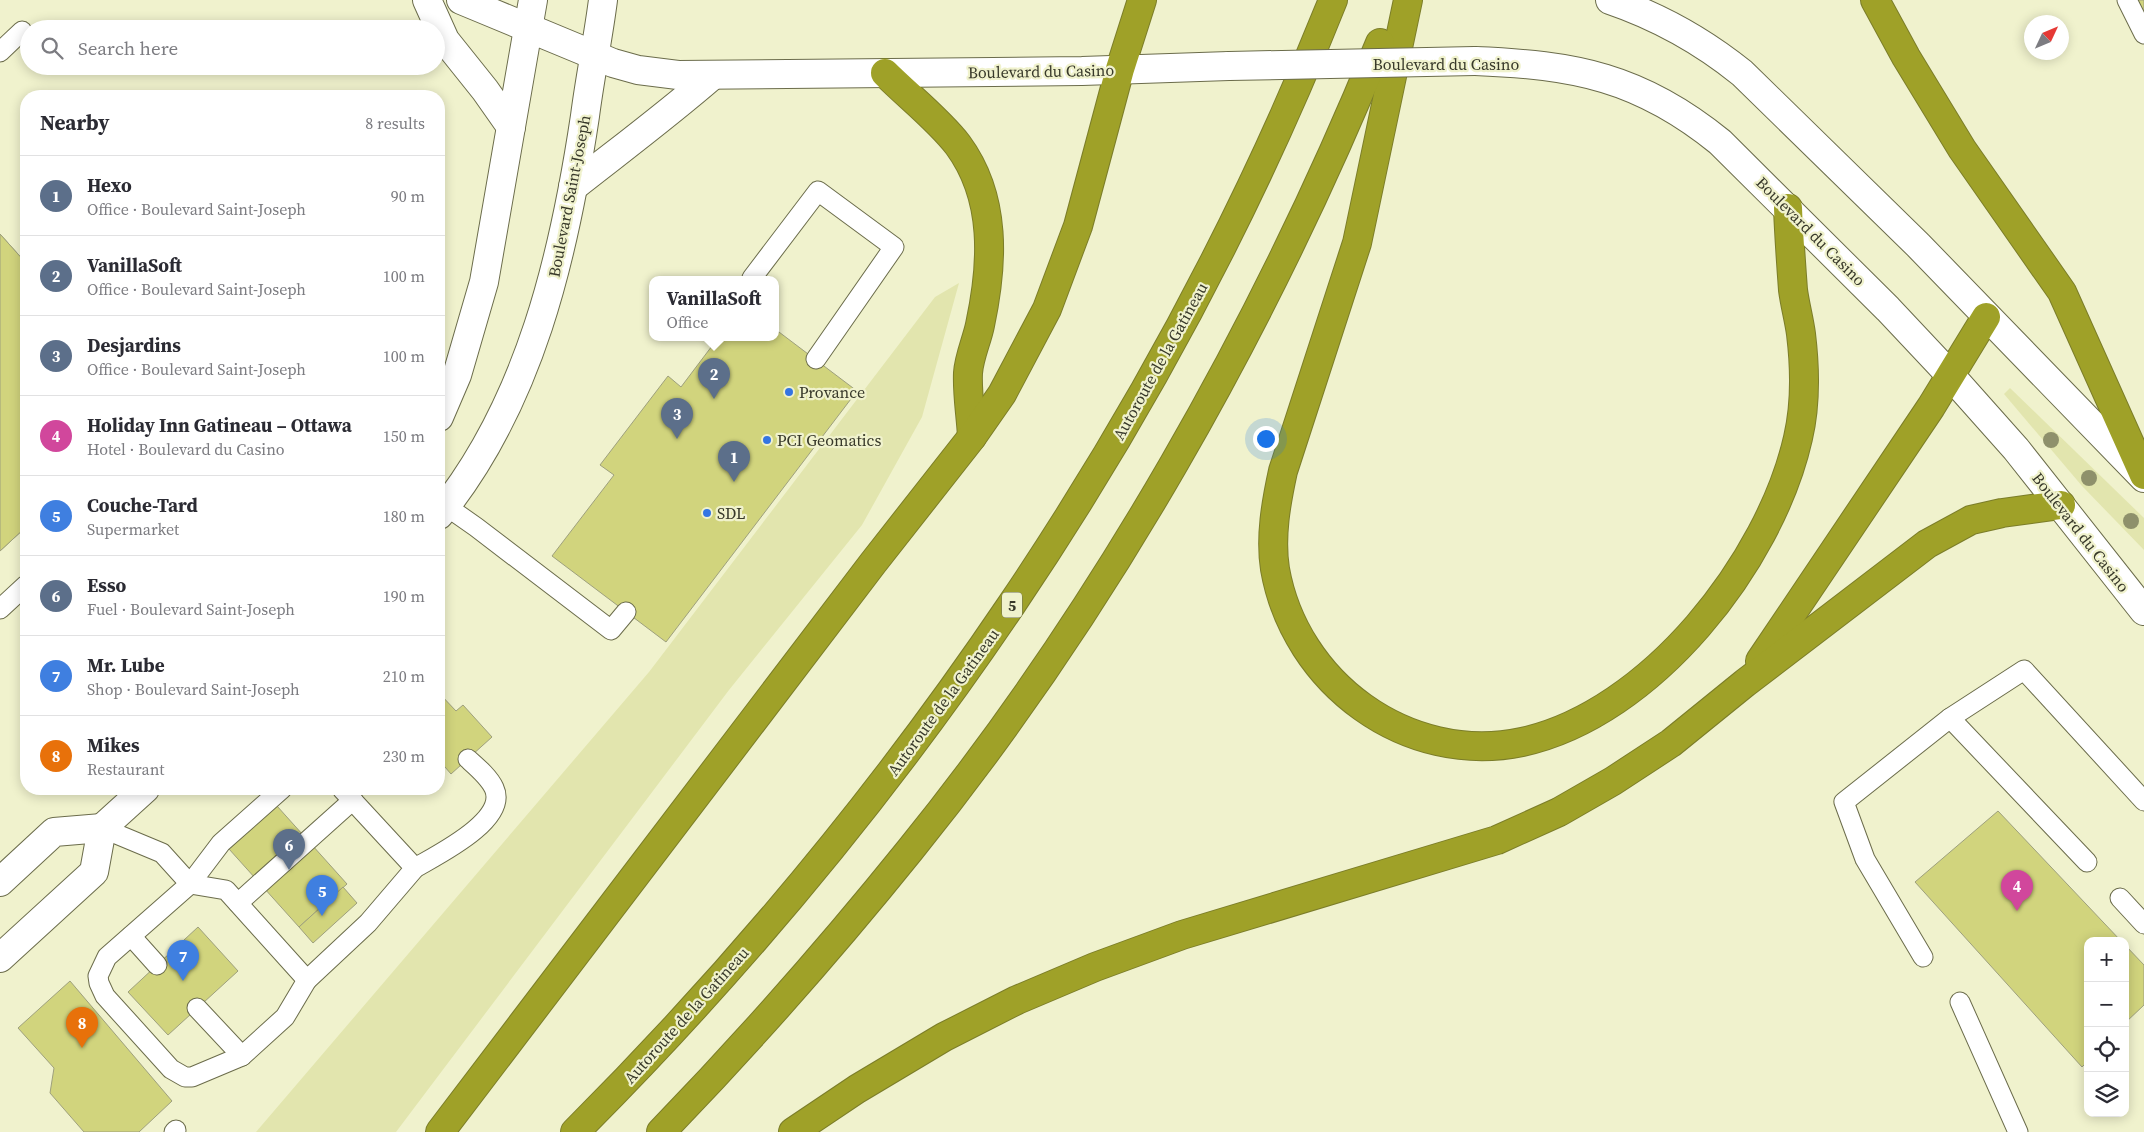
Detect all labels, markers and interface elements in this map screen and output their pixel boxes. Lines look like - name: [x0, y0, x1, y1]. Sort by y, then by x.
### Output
- north arrow: [2024, 15, 2069, 60]
- search box: [20, 20, 445, 75]
- icon: search: [38, 34, 66, 62]
- text: Search here: [78, 35, 178, 61]
- street label: Boulevard du Casino: [1373, 53, 1519, 75]
- street label: Boulevard du Casino: [968, 59, 1115, 83]
- text: Nearby: [40, 108, 110, 137]
- text: 8 results: [365, 112, 425, 134]
- street label: Boulevard Saint-Joseph: [542, 113, 596, 279]
- street label: Boulevard du Casino: [1751, 171, 1871, 291]
- text: Hexo: [87, 172, 132, 198]
- text: 1: [52, 185, 60, 207]
- text: 90 m: [391, 185, 425, 207]
- text: Office · Boulevard Saint-Joseph: [87, 198, 306, 220]
- text: VanillaSoft: [87, 252, 182, 278]
- text: 2: [52, 265, 60, 287]
- text: 100 m: [383, 265, 425, 287]
- popup: [649, 276, 779, 341]
- text: Office · Boulevard Saint-Joseph: [87, 278, 306, 300]
- street label: Autoroute de la Gatineau: [1108, 278, 1212, 444]
- text: VanillaSoft: [667, 285, 761, 311]
- text: Office: [667, 311, 708, 333]
- text: Desjardins: [87, 332, 181, 358]
- text: 3: [52, 345, 60, 367]
- text: 100 m: [383, 345, 425, 367]
- text: Office · Boulevard Saint-Joseph: [87, 358, 306, 380]
- pin: 2: [698, 358, 730, 399]
- place label: Provance: [799, 381, 865, 403]
- marker: Provance: [783, 386, 795, 398]
- pin: 3: [661, 398, 693, 439]
- text: Holiday Inn Gatineau – Ottawa: [87, 412, 352, 438]
- text: 4: [52, 425, 60, 447]
- text: 150 m: [383, 425, 425, 447]
- your location: [1253, 426, 1279, 452]
- place label: PCI Geomatics: [777, 429, 881, 451]
- marker: PCI Geomatics: [761, 434, 773, 446]
- text: Hotel · Boulevard du Casino: [87, 438, 285, 460]
- pin: 1: [718, 441, 750, 482]
- street label: Boulevard du Casino: [2027, 468, 2135, 597]
- text: Couche-Tard: [87, 492, 198, 518]
- place label: SDL: [717, 502, 745, 524]
- text: 5: [52, 505, 60, 527]
- text: 180 m: [383, 505, 425, 527]
- marker: SDL: [701, 507, 713, 519]
- text: Supermarket: [87, 518, 179, 540]
- text: Esso: [87, 572, 126, 598]
- text: 6: [52, 585, 60, 607]
- text: 190 m: [383, 585, 425, 607]
- road number: 5: [1002, 592, 1022, 618]
- text: Fuel · Boulevard Saint-Joseph: [87, 598, 295, 620]
- street label: Autoroute de la Gatineau: [882, 624, 1004, 780]
- text: Mr. Lube: [87, 652, 165, 678]
- text: 7: [52, 665, 60, 687]
- text: 210 m: [383, 665, 425, 687]
- text: Shop · Boulevard Saint-Joseph: [87, 678, 300, 700]
- text: Mikes: [87, 732, 140, 758]
- text: 8: [52, 745, 60, 767]
- text: 230 m: [383, 745, 425, 767]
- text: Restaurant: [87, 758, 165, 780]
- pin: 6: [273, 829, 305, 870]
- pin: 4: [2001, 870, 2033, 911]
- pin: 5: [306, 875, 338, 916]
- map controls: [2084, 937, 2129, 1117]
- button: +: [2084, 937, 2129, 982]
- pin: 7: [167, 940, 199, 981]
- street label: Autoroute de la Gatineau: [619, 942, 753, 1088]
- button: −: [2084, 982, 2129, 1027]
- pin: 8: [66, 1007, 98, 1048]
- button: locate: [2084, 1027, 2129, 1072]
- button: layers: [2084, 1072, 2129, 1117]

